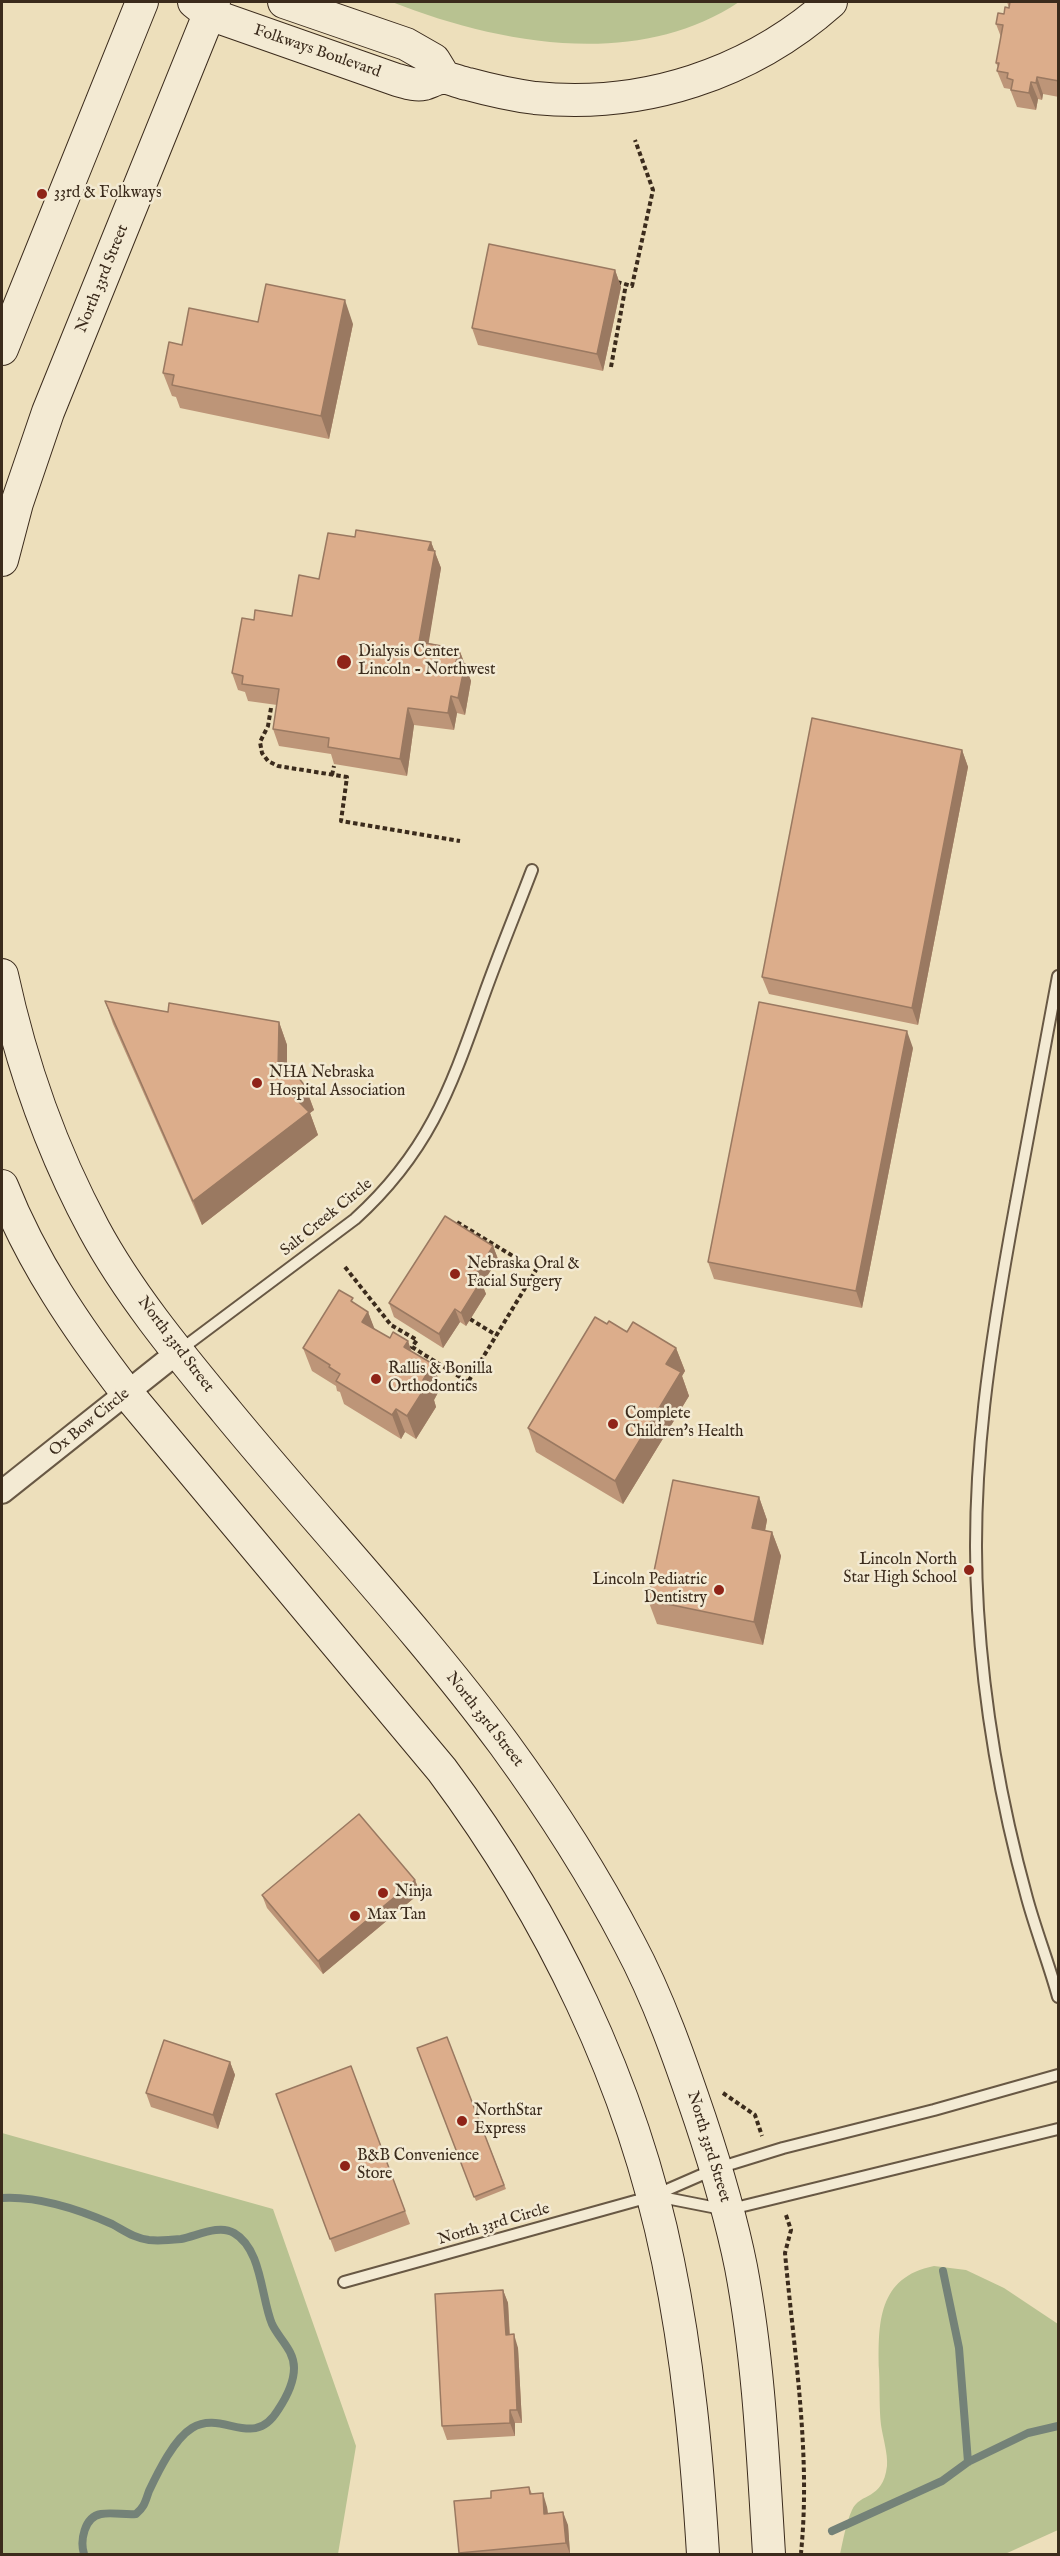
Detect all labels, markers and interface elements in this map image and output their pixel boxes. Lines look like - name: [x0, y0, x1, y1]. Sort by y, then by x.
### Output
- street label: Folkways Boulevard: [251, 21, 383, 83]
- place label: 33rd & Folkways: [54, 184, 162, 204]
- marker: 33rd & Folkways: [35, 187, 49, 201]
- street label: North 33rd Street: [73, 222, 133, 336]
- place label: Dialysis Center Lincoln - Northwest: [358, 643, 495, 681]
- marker: Dialysis Center Lincoln - Northwest: [335, 653, 353, 671]
- place label: NHA Nebraska Hospital Association: [269, 1064, 405, 1102]
- marker: NHA Nebraska Hospital Association: [250, 1076, 264, 1090]
- street label: Salt Creek Circle: [277, 1175, 377, 1261]
- place label: Nebraska Oral & Facial Surgery: [467, 1255, 580, 1293]
- marker: Nebraska Oral & Facial Surgery: [448, 1267, 462, 1281]
- street label: North 33rd Street: [133, 1293, 217, 1397]
- place label: Rallis & Bonilla Orthodontics: [388, 1360, 492, 1398]
- marker: Rallis & Bonilla Orthodontics: [369, 1372, 383, 1386]
- street label: Ox Bow Circle: [46, 1385, 134, 1461]
- place label: Complete Children's Health: [625, 1405, 743, 1443]
- marker: Complete Children's Health: [606, 1417, 620, 1431]
- place label: Lincoln North Star High School: [843, 1551, 957, 1589]
- marker: Lincoln North Star High School: [962, 1563, 976, 1577]
- place label: Lincoln Pediatric Dentistry: [592, 1571, 707, 1609]
- marker: Lincoln Pediatric Dentistry: [712, 1583, 726, 1597]
- street label: North 33rd Street: [441, 1669, 527, 1771]
- place label: Ninja: [395, 1883, 432, 1903]
- marker: Ninja: [376, 1886, 390, 1900]
- place label: Max Tan: [367, 1906, 426, 1926]
- marker: Max Tan: [348, 1909, 362, 1923]
- street label: North 33rd Street: [682, 2089, 734, 2205]
- place label: NorthStar Express: [474, 2102, 542, 2140]
- marker: NorthStar Express: [455, 2114, 469, 2128]
- place label: B&B Convenience Store: [357, 2147, 479, 2185]
- marker: B&B Convenience Store: [338, 2159, 352, 2173]
- street label: North 33rd Circle: [436, 2200, 552, 2250]

